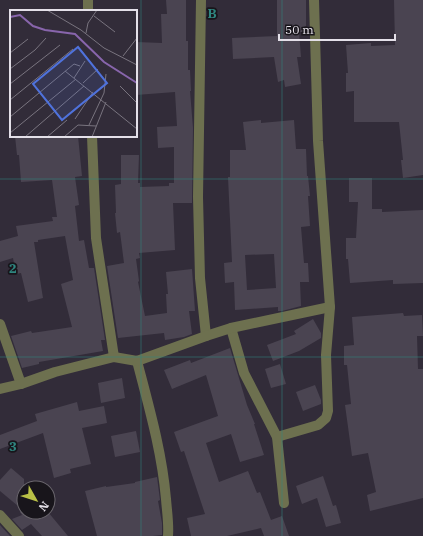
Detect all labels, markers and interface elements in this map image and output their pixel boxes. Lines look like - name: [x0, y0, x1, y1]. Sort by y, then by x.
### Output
- text: B: [207, 5, 217, 22]
- inset map: [10, 10, 137, 137]
- scale bar: [279, 16, 395, 42]
- text: 50 m: [285, 22, 314, 37]
- text: 2: [9, 260, 17, 277]
- text: 3: [9, 438, 17, 455]
- north arrow: [16, 480, 56, 520]
- text: N: [35, 499, 52, 514]

